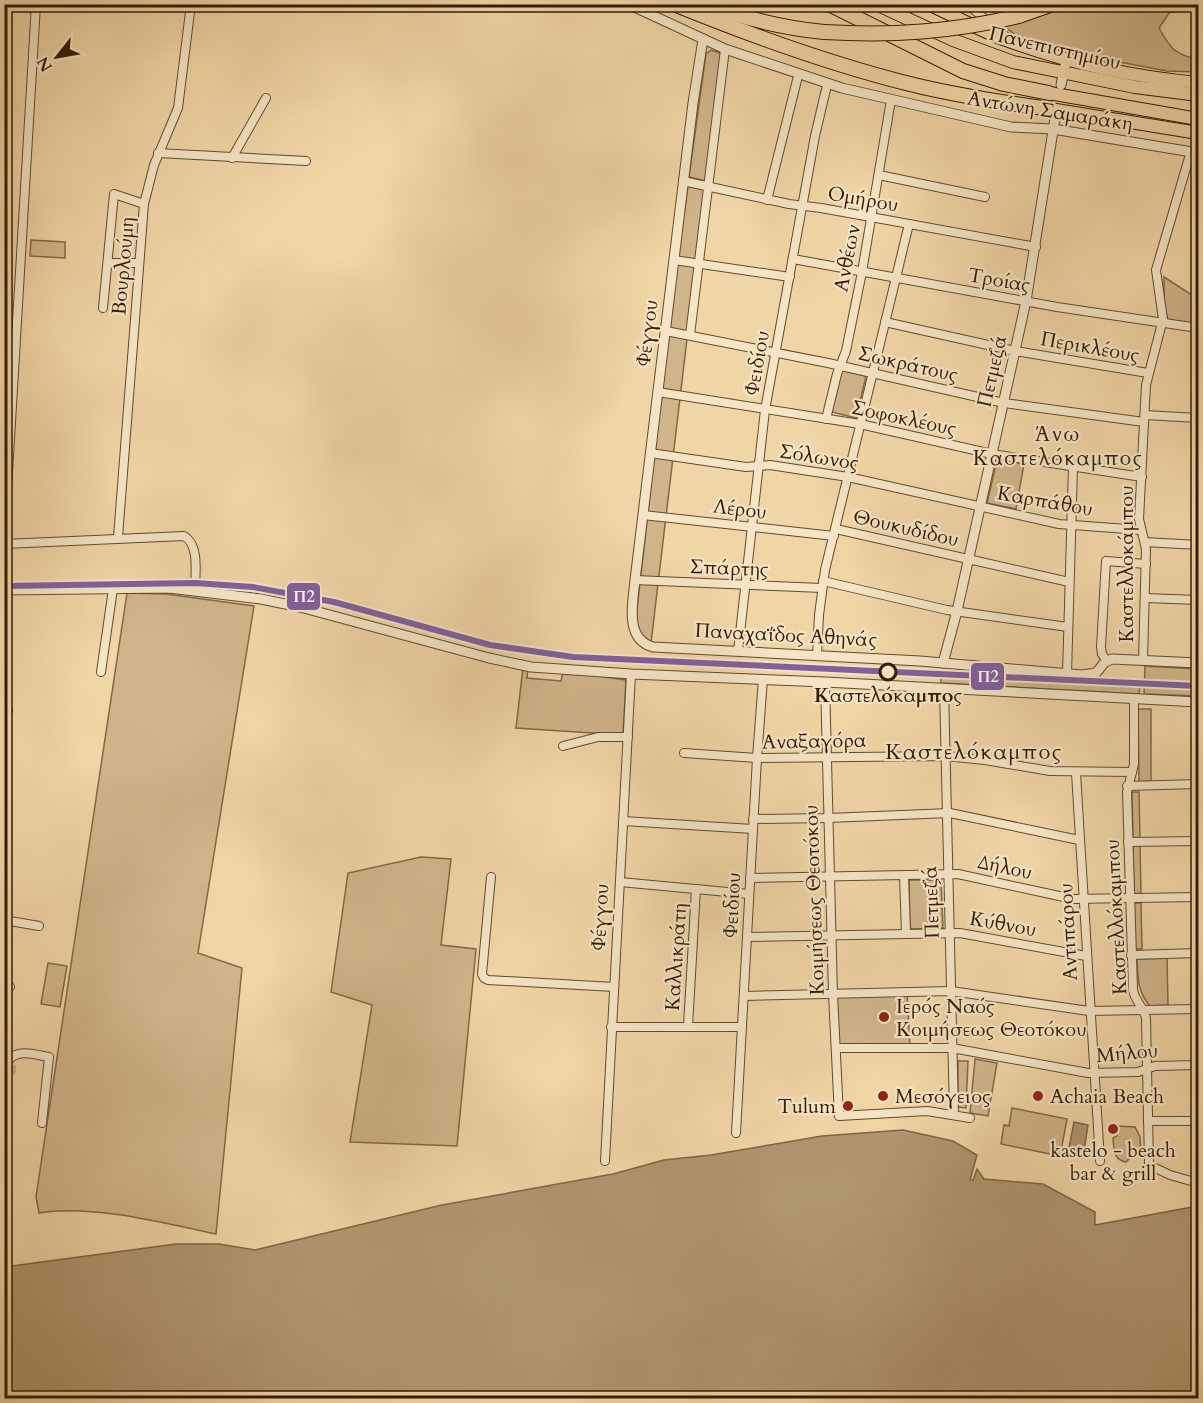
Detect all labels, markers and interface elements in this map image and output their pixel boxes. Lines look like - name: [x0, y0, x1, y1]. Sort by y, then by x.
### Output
- street label: Πανεπιστημίου: [986, 20, 1124, 76]
- north arrow: [27, 27, 87, 87]
- text: N: [32, 52, 58, 76]
- street label: Αντώνη Σαμαράκη: [965, 85, 1135, 137]
- street label: Ομήρου: [826, 180, 900, 218]
- street label: Βουρλούμη: [105, 216, 141, 316]
- street label: Ανθέων: [827, 222, 867, 294]
- street label: Τροίας: [966, 261, 1032, 299]
- street label: Φέγγου: [630, 298, 664, 368]
- street label: Περικλέους: [1039, 325, 1142, 369]
- street label: Φειδίου: [738, 329, 776, 397]
- street label: Πετμεζά: [971, 332, 1013, 410]
- street label: Σωκράτους: [855, 339, 961, 389]
- street label: Σοφοκλέους: [849, 394, 959, 442]
- district label: Άνω Καστελόκαμπος: [973, 420, 1143, 473]
- street label: Σόλωνος: [778, 437, 861, 477]
- street label: Καρπάθου: [995, 479, 1095, 523]
- street label: Καστελλοκάμπου: [1113, 485, 1140, 643]
- street label: Λέρου: [712, 492, 768, 526]
- street label: Θουκυδίδου: [850, 503, 962, 553]
- street label: Σπάρτης: [689, 553, 769, 583]
- line badge: Π2: [286, 582, 321, 611]
- text: Π2: [293, 586, 315, 608]
- street label: Παναχαΐδος Αθηνάς: [694, 617, 878, 653]
- line badge: Π2: [970, 662, 1005, 691]
- marker: Καστελόκαμπος: [879, 663, 897, 681]
- text: Π2: [977, 666, 999, 688]
- place label: Καστελόκαμπος: [814, 682, 963, 709]
- street label: Αναξαγόρα: [762, 727, 866, 755]
- district label: Καστελόκαμπος: [885, 737, 1063, 767]
- street label: Κοιμήσεως Θεοτόκου: [797, 804, 831, 996]
- street label: Καστελλόκαμπου: [1098, 838, 1134, 996]
- street label: Δήλου: [975, 848, 1035, 886]
- street label: Πετμεζά: [916, 865, 946, 939]
- street label: Φειδίου: [717, 872, 747, 938]
- street label: Αντιπάρου: [1052, 882, 1084, 982]
- street label: Φέγγου: [585, 883, 615, 951]
- street label: Καλλικράτη: [659, 902, 693, 1012]
- street label: Κύθνου: [967, 905, 1039, 943]
- place label: Ιερός Ναός Κοιμήσεως Θεοτόκου: [896, 993, 1087, 1043]
- marker: Ιερός Ναός Κοιμήσεως Θεοτόκου: [877, 1010, 891, 1024]
- street label: Μήλου: [1095, 1037, 1159, 1069]
- place label: Μεσόγειος: [895, 1083, 991, 1110]
- place label: Achaia Beach: [1050, 1083, 1164, 1110]
- marker: Μεσόγειος: [876, 1089, 890, 1103]
- marker: Achaia Beach: [1031, 1089, 1045, 1103]
- place label: Tulum: [777, 1093, 836, 1120]
- marker: Tulum: [841, 1099, 855, 1113]
- marker: kastelo - beach bar & grill: [1106, 1122, 1120, 1136]
- place label: kastelo - beach bar & grill: [1050, 1137, 1176, 1187]

